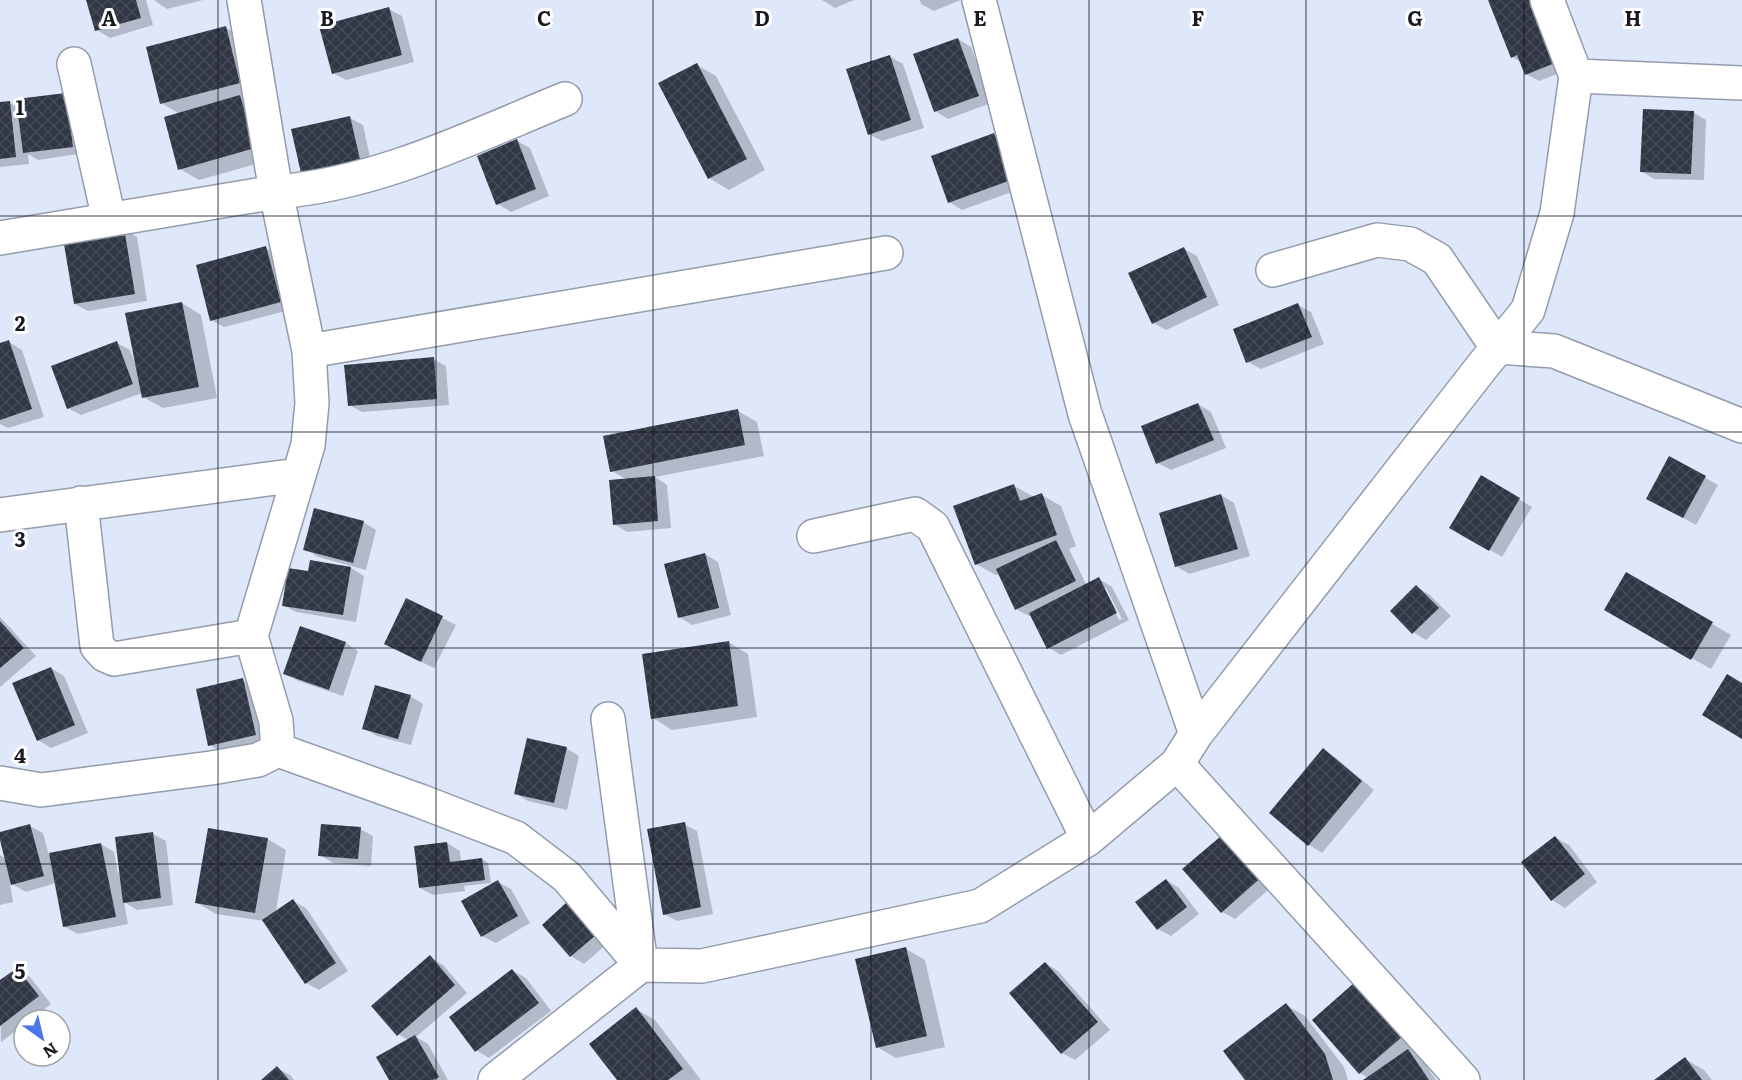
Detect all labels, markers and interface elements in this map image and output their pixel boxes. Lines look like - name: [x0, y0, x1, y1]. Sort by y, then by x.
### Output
- text: A: [101, 2, 117, 32]
- text: B: [320, 2, 334, 32]
- text: C: [537, 2, 551, 32]
- text: D: [754, 2, 770, 32]
- text: E: [973, 2, 987, 32]
- text: F: [1192, 2, 1205, 32]
- text: G: [1407, 2, 1423, 32]
- text: H: [1625, 2, 1641, 32]
- text: 1: [16, 91, 24, 121]
- text: 2: [15, 307, 26, 337]
- text: 3: [14, 523, 26, 553]
- text: 4: [14, 739, 26, 769]
- text: 5: [15, 955, 26, 985]
- north arrow: [12, 1008, 72, 1068]
- text: N: [39, 1038, 63, 1065]

